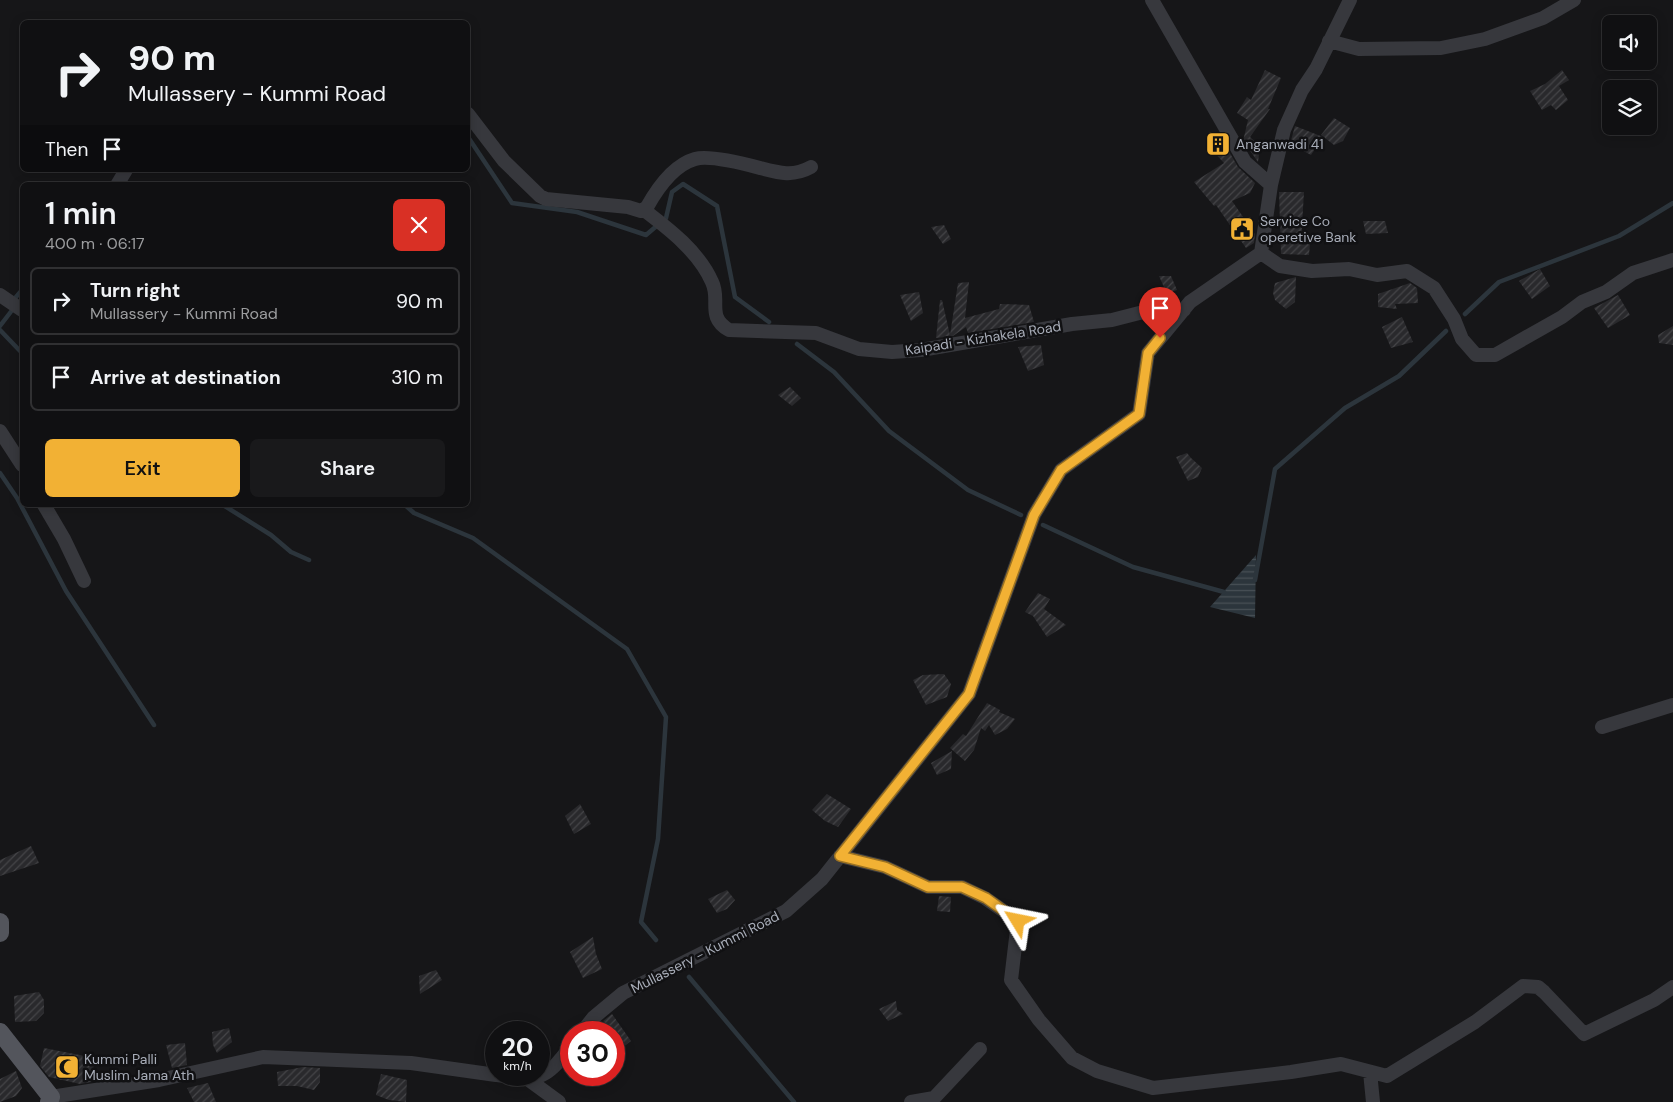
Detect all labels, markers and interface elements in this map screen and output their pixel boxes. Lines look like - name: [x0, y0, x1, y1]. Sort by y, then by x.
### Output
- map controls: [1602, 15, 1657, 135]
- button: sound: [1602, 15, 1657, 70]
- text: 90 m: [128, 35, 216, 81]
- icon: right: [45, 40, 110, 105]
- text: Mullassery - Kummi Road: [128, 79, 386, 108]
- button: layers: [1602, 80, 1657, 135]
- building icon: Anganwadi 41: [1205, 131, 1231, 157]
- icon: arrive: [98, 135, 126, 163]
- place label: Anganwadi 41: [1236, 135, 1324, 153]
- text: Then: [45, 137, 88, 162]
- text: 1 min: [45, 194, 117, 233]
- button: close: [393, 199, 445, 251]
- place label: Service Co operetive Bank: [1260, 212, 1356, 246]
- public building icon: Service Co operetive Bank: [1229, 216, 1255, 242]
- text: 400 m · 06:17: [45, 233, 145, 254]
- text: Turn right: [90, 278, 180, 303]
- icon: right: [47, 287, 75, 315]
- pin: [1139, 287, 1181, 338]
- text: 90 m: [396, 289, 443, 314]
- icon: arrive: [1146, 294, 1174, 322]
- text: Mullassery - Kummi Road: [90, 303, 278, 324]
- street label: Kaipadi - Kizhakela Road: [904, 317, 1062, 359]
- icon: arrive: [47, 363, 75, 391]
- text: Arrive at destination: [90, 365, 281, 390]
- text: 310 m: [391, 365, 443, 390]
- button: Exit: [45, 439, 240, 497]
- button: Share: [250, 439, 445, 497]
- position arrow: [991, 894, 1043, 946]
- street label: Mullassery - Kummi Road: [628, 907, 782, 997]
- speed limit sign: 30: [560, 1021, 625, 1086]
- text: 20: [502, 1031, 533, 1064]
- place label: Kummi Palli Muslim Jama Ath: [84, 1050, 194, 1084]
- mosque icon: Kummi Palli Muslim Jama Ath: [54, 1054, 80, 1080]
- text: km/h: [503, 1058, 532, 1074]

